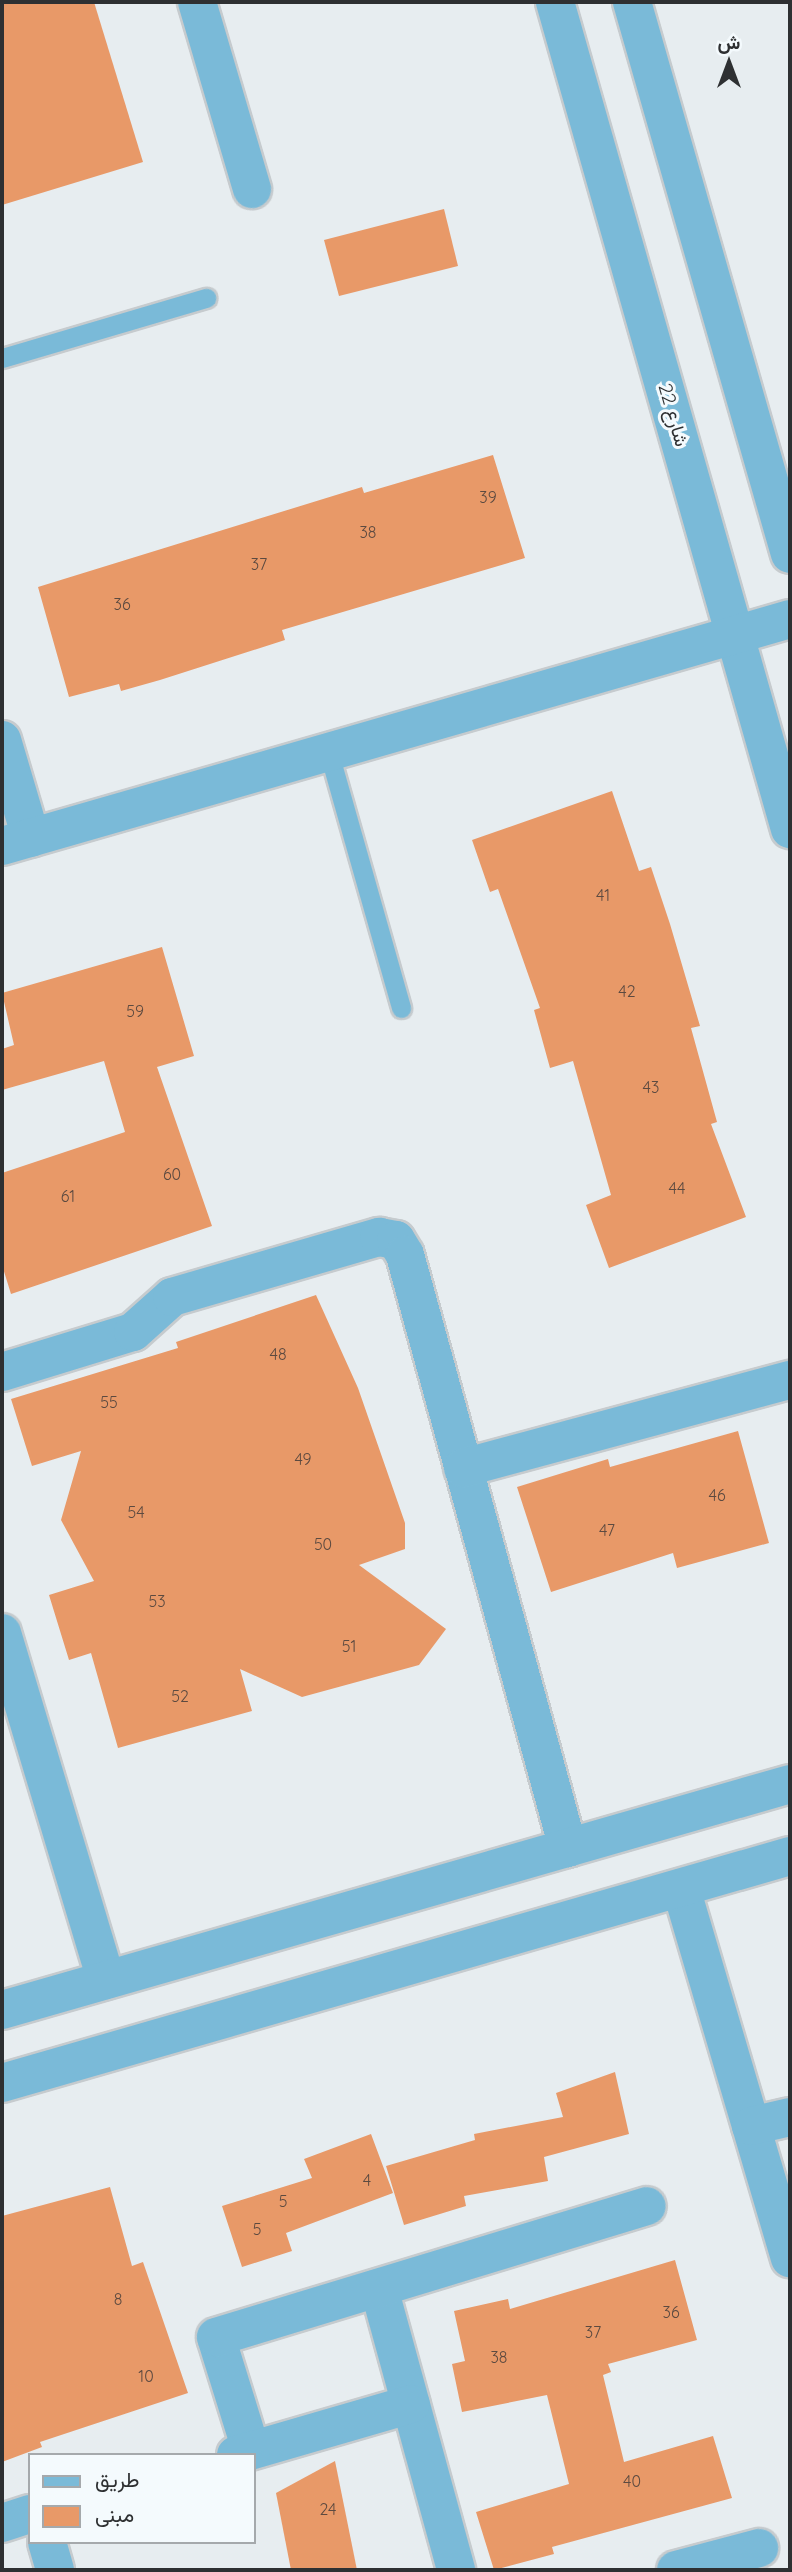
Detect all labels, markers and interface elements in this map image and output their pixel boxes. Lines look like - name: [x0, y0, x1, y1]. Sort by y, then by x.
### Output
- north arrow: [694, 28, 764, 98]
- text: ش: [718, 30, 740, 54]
- street label: شارع 22: [653, 381, 693, 449]
- house number: 39: [479, 487, 497, 507]
- house number: 38: [359, 522, 377, 542]
- house number: 37: [251, 554, 267, 574]
- house number: 36: [114, 594, 130, 614]
- house number: 41: [596, 885, 610, 905]
- house number: 42: [618, 981, 636, 1001]
- house number: 59: [126, 1001, 144, 1021]
- house number: 43: [643, 1077, 659, 1097]
- house number: 60: [163, 1164, 181, 1184]
- house number: 44: [669, 1178, 685, 1198]
- house number: 61: [61, 1186, 75, 1206]
- house number: 48: [269, 1344, 287, 1364]
- house number: 55: [100, 1392, 118, 1412]
- house number: 49: [294, 1449, 312, 1469]
- house number: 46: [708, 1485, 726, 1505]
- house number: 54: [127, 1502, 145, 1522]
- house number: 47: [599, 1520, 615, 1540]
- house number: 50: [314, 1534, 332, 1554]
- house number: 53: [148, 1591, 166, 1611]
- house number: 51: [342, 1636, 356, 1656]
- house number: 52: [171, 1686, 189, 1706]
- house number: 4: [363, 2170, 371, 2190]
- house number: 5: [279, 2191, 287, 2211]
- house number: 5: [253, 2219, 261, 2239]
- house number: 8: [114, 2289, 122, 2309]
- house number: 36: [663, 2302, 679, 2322]
- house number: 37: [585, 2322, 601, 2342]
- house number: 38: [490, 2347, 508, 2367]
- house number: 10: [138, 2366, 154, 2386]
- legend: [28, 2453, 256, 2544]
- text: طريق: [95, 2466, 140, 2492]
- house number: 40: [623, 2471, 641, 2491]
- house number: 24: [319, 2499, 337, 2519]
- text: مبنى: [95, 2501, 134, 2527]

